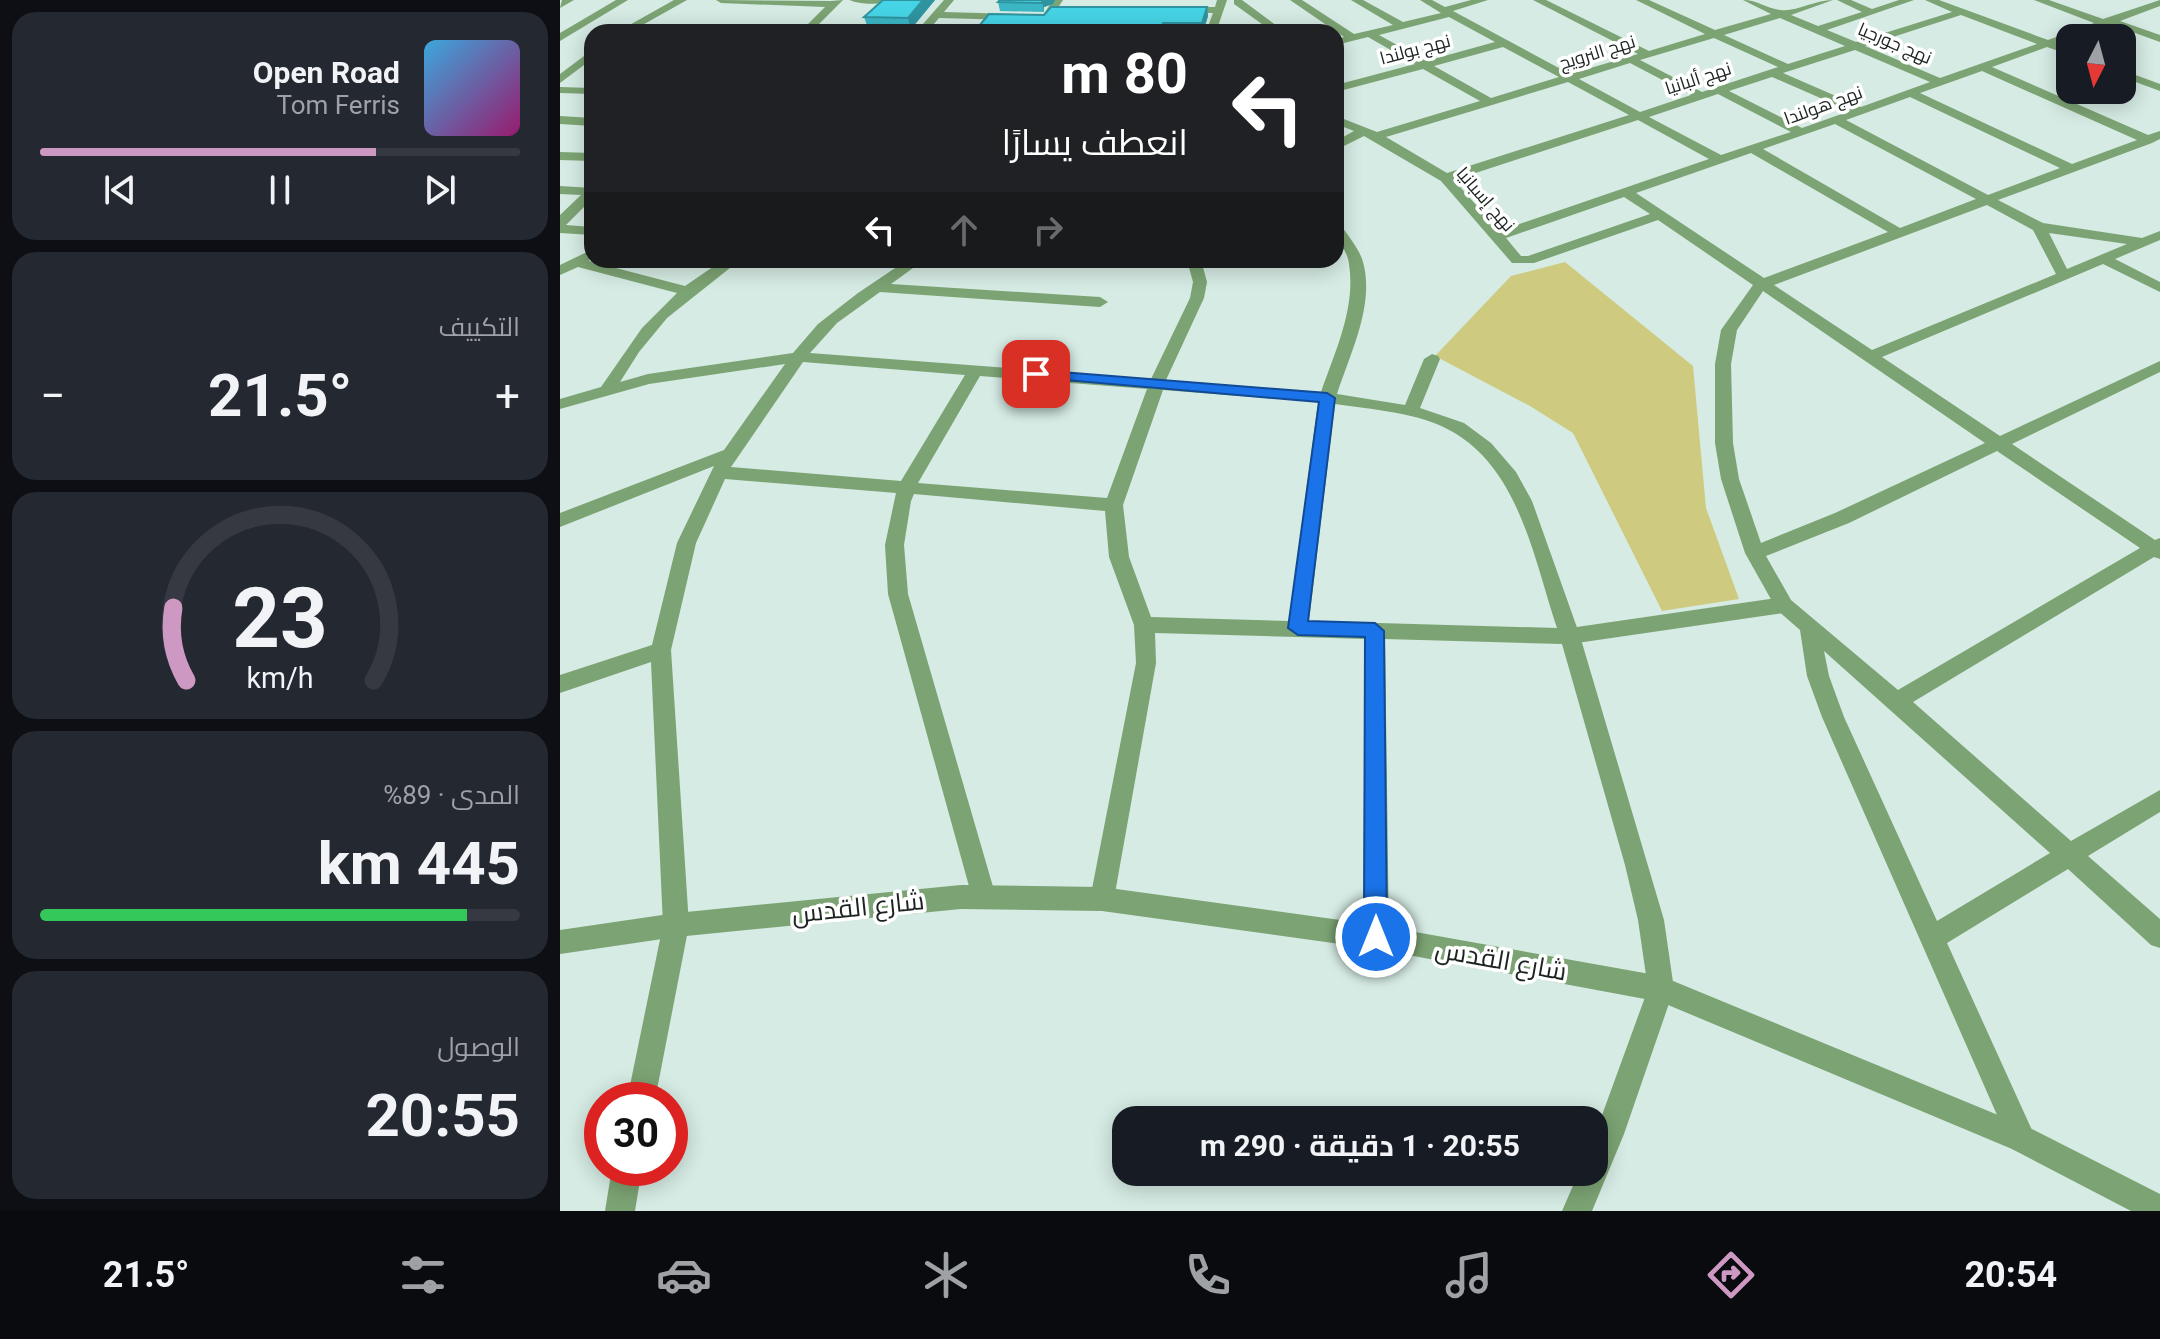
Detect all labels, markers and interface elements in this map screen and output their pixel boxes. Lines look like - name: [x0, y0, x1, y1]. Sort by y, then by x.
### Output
- street label: نهج جورجيا: [1854, 18, 1935, 70]
- north arrow: [2056, 24, 2136, 104]
- map controls: [2056, 24, 2136, 104]
- street label: نهج بولندا: [1377, 29, 1453, 70]
- street label: نهج النرويج: [1556, 30, 1638, 75]
- text: 80 m: [1061, 41, 1188, 107]
- text: Open Road: [253, 55, 400, 90]
- icon: left: [1216, 56, 1320, 160]
- street label: نهج ألبانيا: [1662, 57, 1734, 100]
- street label: نهج هولندا: [1781, 81, 1866, 131]
- text: Tom Ferris: [276, 90, 400, 120]
- text: انعطف يسارًا: [1002, 122, 1188, 164]
- street label: نهج إسبانيا: [1451, 163, 1520, 237]
- icon: previous: [98, 168, 142, 212]
- icon: pause: [258, 168, 302, 212]
- icon: next: [418, 168, 462, 212]
- icon: left: [858, 208, 902, 252]
- icon: ahead: [942, 208, 986, 252]
- icon: right: [1026, 208, 1070, 252]
- text: التكييف: [438, 312, 520, 342]
- pin: [1002, 340, 1070, 408]
- icon: arrive: [1014, 352, 1058, 396]
- text: 21.5°: [208, 360, 352, 431]
- text: −: [40, 370, 65, 422]
- text: +: [495, 370, 520, 422]
- text: 23: [232, 570, 328, 667]
- text: km/h: [246, 662, 314, 696]
- text: المدى · 89%: [383, 780, 520, 810]
- text: 445 km: [318, 828, 520, 899]
- street label: شارع القدس: [790, 885, 926, 931]
- position arrow: [1334, 895, 1418, 979]
- street label: شارع القدس: [1433, 934, 1569, 988]
- text: الوصول: [437, 1032, 520, 1062]
- text: 20:55: [365, 1080, 520, 1151]
- speed limit sign: 30: [584, 1082, 688, 1186]
- text: 20:55 · 1 دقيقة · 290 m: [1200, 1128, 1520, 1163]
- icon: filters: [395, 1247, 451, 1303]
- icon: car: [656, 1247, 712, 1303]
- icon: climate: [918, 1247, 974, 1303]
- icon: phone: [1180, 1247, 1236, 1303]
- icon: music: [1441, 1247, 1497, 1303]
- icon: directions: [1703, 1247, 1759, 1303]
- text: 21.5°: [103, 1254, 189, 1296]
- text: 20:54: [1964, 1254, 2057, 1296]

